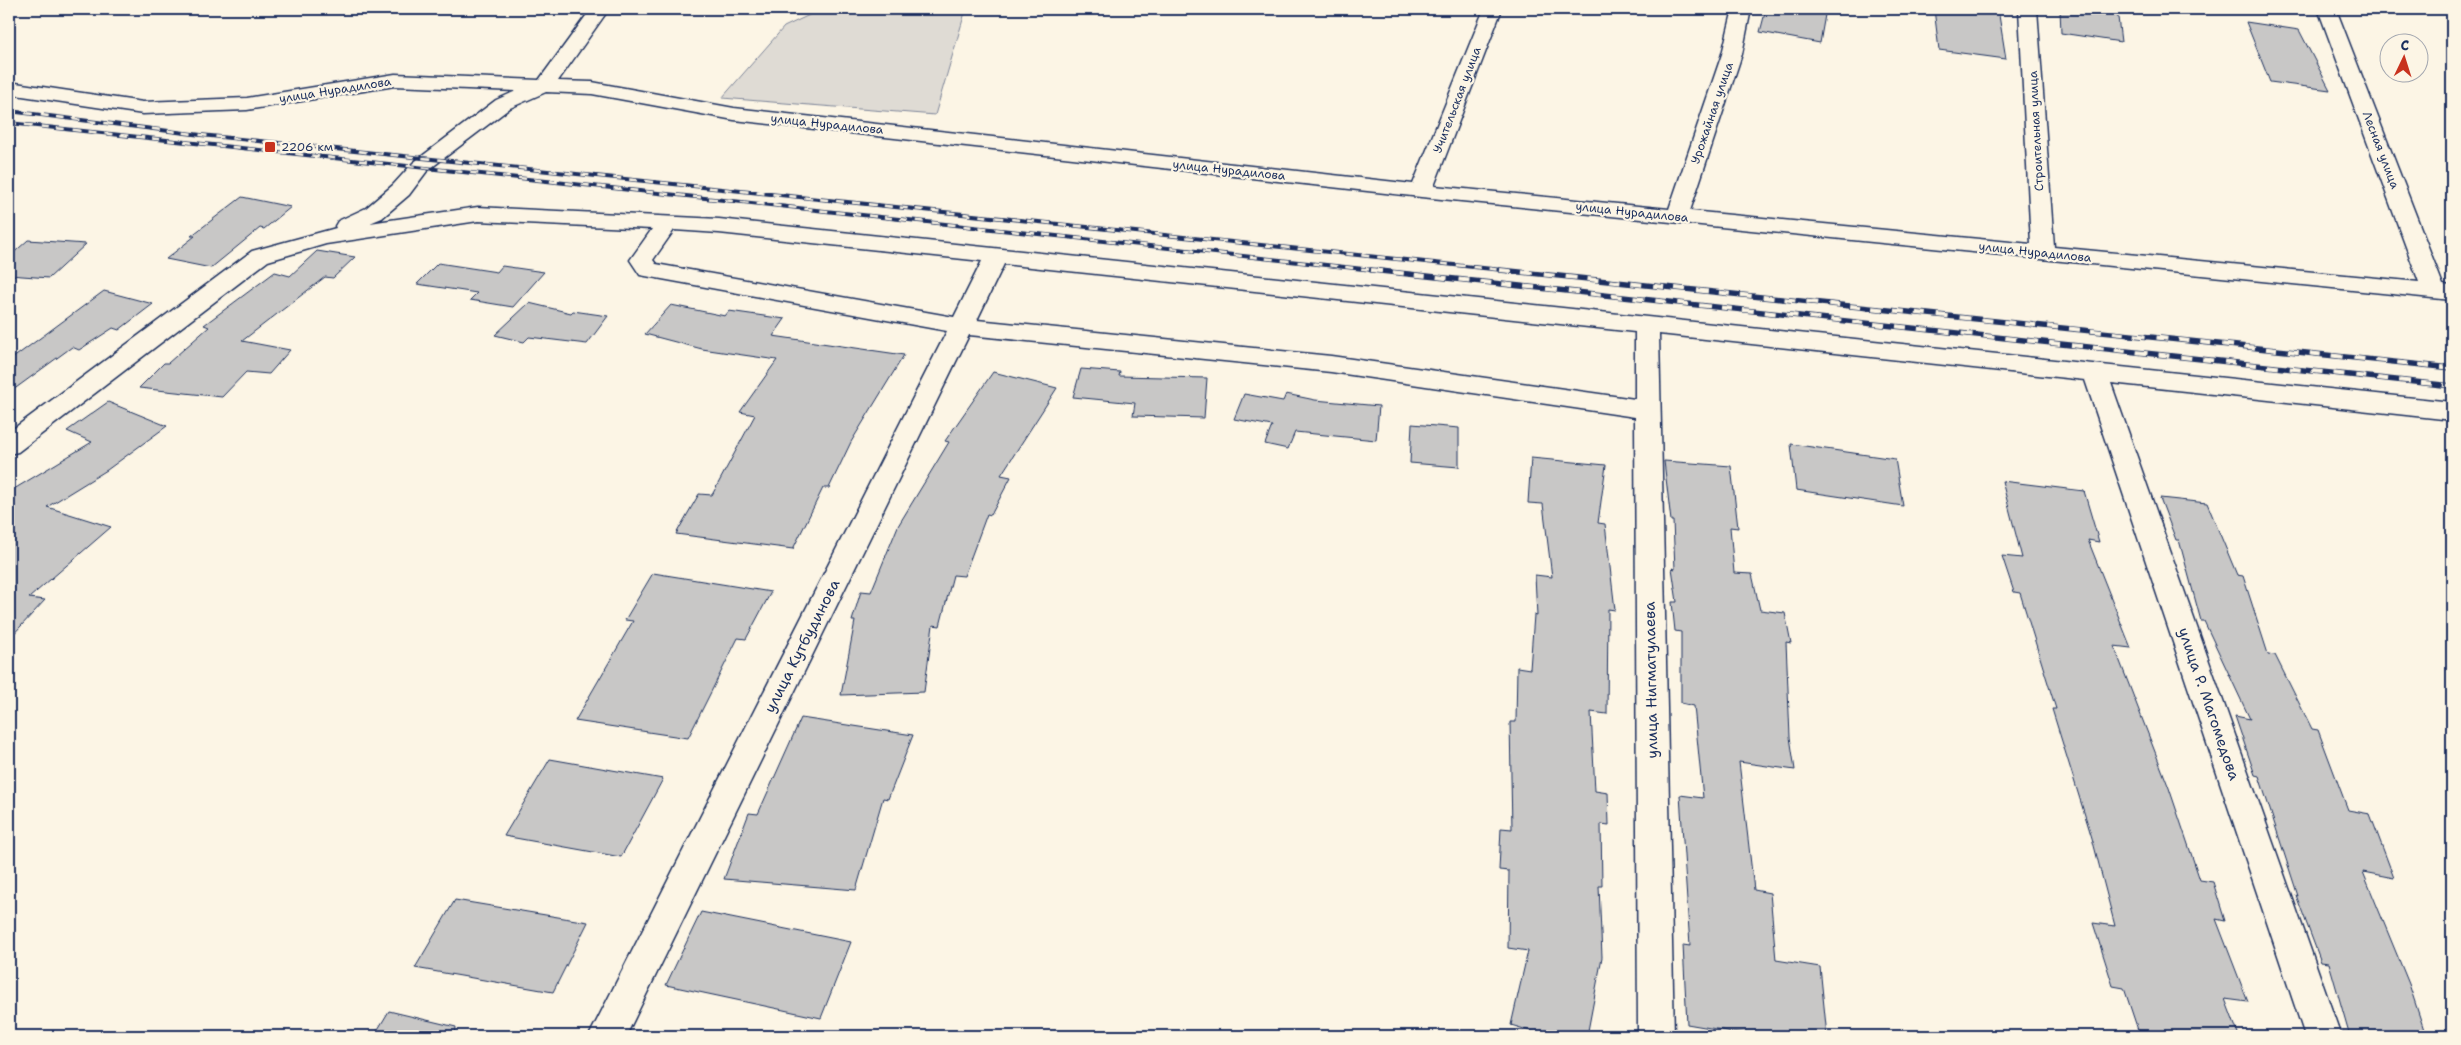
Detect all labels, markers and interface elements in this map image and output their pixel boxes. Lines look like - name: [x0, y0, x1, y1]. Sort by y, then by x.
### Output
- north arrow: [2378, 32, 2428, 82]
- text: С: [2400, 36, 2410, 54]
- street label: Учительская улица: [1429, 44, 1485, 155]
- street label: Урожайная улица: [1687, 59, 1737, 166]
- street label: Строительная улица: [2025, 70, 2047, 192]
- street label: улица Нурадилова: [278, 73, 393, 107]
- street label: Лесная улица: [2359, 109, 2403, 192]
- street label: улица Нурадилова: [770, 110, 885, 138]
- place label: 2206 км: [281, 139, 333, 155]
- marker: 2206 км: [263, 140, 277, 154]
- street label: улица Нурадилова: [1172, 156, 1287, 184]
- street label: улица Нурадилова: [1575, 198, 1690, 226]
- street label: улица Нурадилова: [1978, 238, 2093, 266]
- street label: улица Кутбудинова: [760, 575, 845, 716]
- street label: улица Нигматулаева: [1640, 601, 1662, 759]
- street label: улица Р. Магомедова: [2173, 625, 2245, 784]

